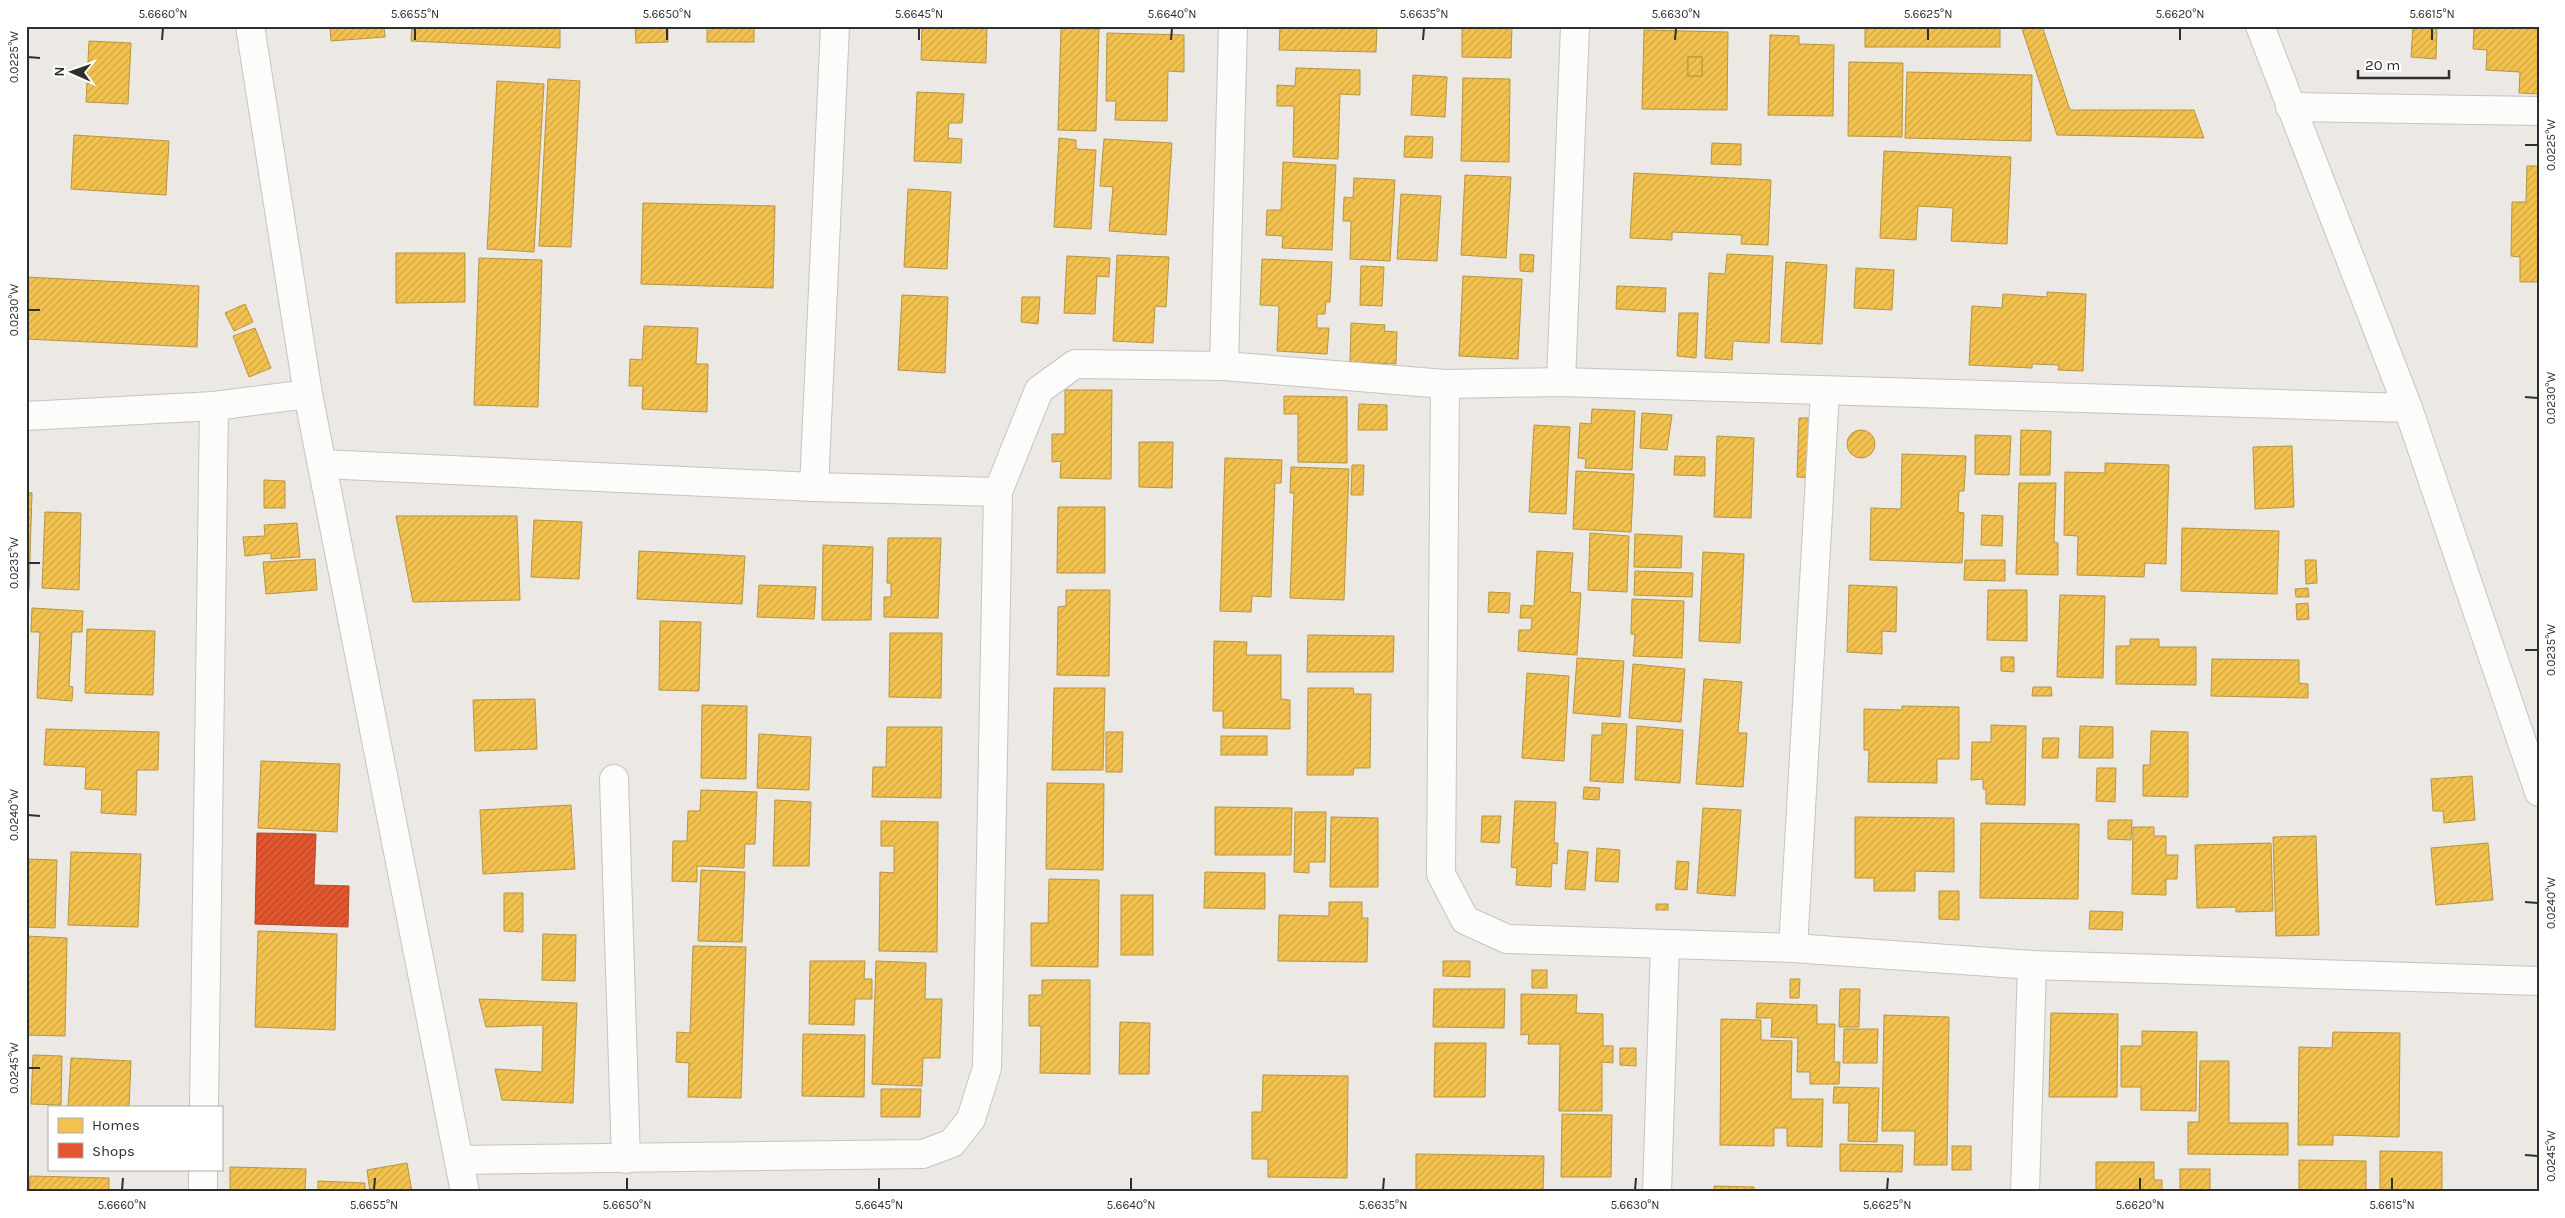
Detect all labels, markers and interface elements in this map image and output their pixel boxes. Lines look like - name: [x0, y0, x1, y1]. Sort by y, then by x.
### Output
- text: 5.6660°N: [139, 7, 187, 21]
- text: 5.6655°N: [391, 7, 439, 21]
- text: 5.6650°N: [643, 7, 691, 21]
- text: 5.6645°N: [895, 7, 943, 21]
- text: 5.6640°N: [1148, 7, 1196, 21]
- text: 5.6635°N: [1400, 7, 1448, 21]
- text: 5.6630°N: [1651, 7, 1701, 21]
- text: 5.6625°N: [1904, 7, 1952, 21]
- text: 5.6620°N: [2155, 7, 2205, 21]
- text: 5.6615°N: [2409, 7, 2455, 21]
- text: 0.0225°W: [7, 31, 21, 83]
- north arrow: [48, 48, 98, 98]
- scale bar: [2358, 48, 2449, 80]
- text: 20 m: [2365, 56, 2400, 74]
- text: N: [51, 66, 68, 77]
- text: 0.0225°W: [2544, 119, 2558, 171]
- text: 0.0230°W: [7, 284, 21, 336]
- text: 0.0230°W: [2544, 372, 2558, 424]
- text: 0.0235°W: [7, 537, 21, 589]
- text: 0.0235°W: [2544, 624, 2558, 676]
- text: 0.0240°W: [7, 789, 21, 841]
- text: 0.0240°W: [2544, 877, 2558, 929]
- text: 0.0245°W: [7, 1042, 21, 1094]
- legend: [48, 1106, 222, 1170]
- text: Homes: [92, 1116, 140, 1134]
- text: 0.0245°W: [2544, 1130, 2558, 1182]
- text: Shops: [92, 1142, 135, 1160]
- text: 5.6660°N: [98, 1198, 146, 1212]
- text: 5.6655°N: [350, 1198, 398, 1212]
- text: 5.6650°N: [603, 1198, 651, 1212]
- text: 5.6645°N: [855, 1198, 903, 1212]
- text: 5.6640°N: [1107, 1198, 1155, 1212]
- text: 5.6635°N: [1359, 1198, 1407, 1212]
- text: 5.6630°N: [1610, 1198, 1660, 1212]
- text: 5.6625°N: [1863, 1198, 1911, 1212]
- text: 5.6620°N: [2115, 1198, 2165, 1212]
- text: 5.6615°N: [2369, 1198, 2415, 1212]

